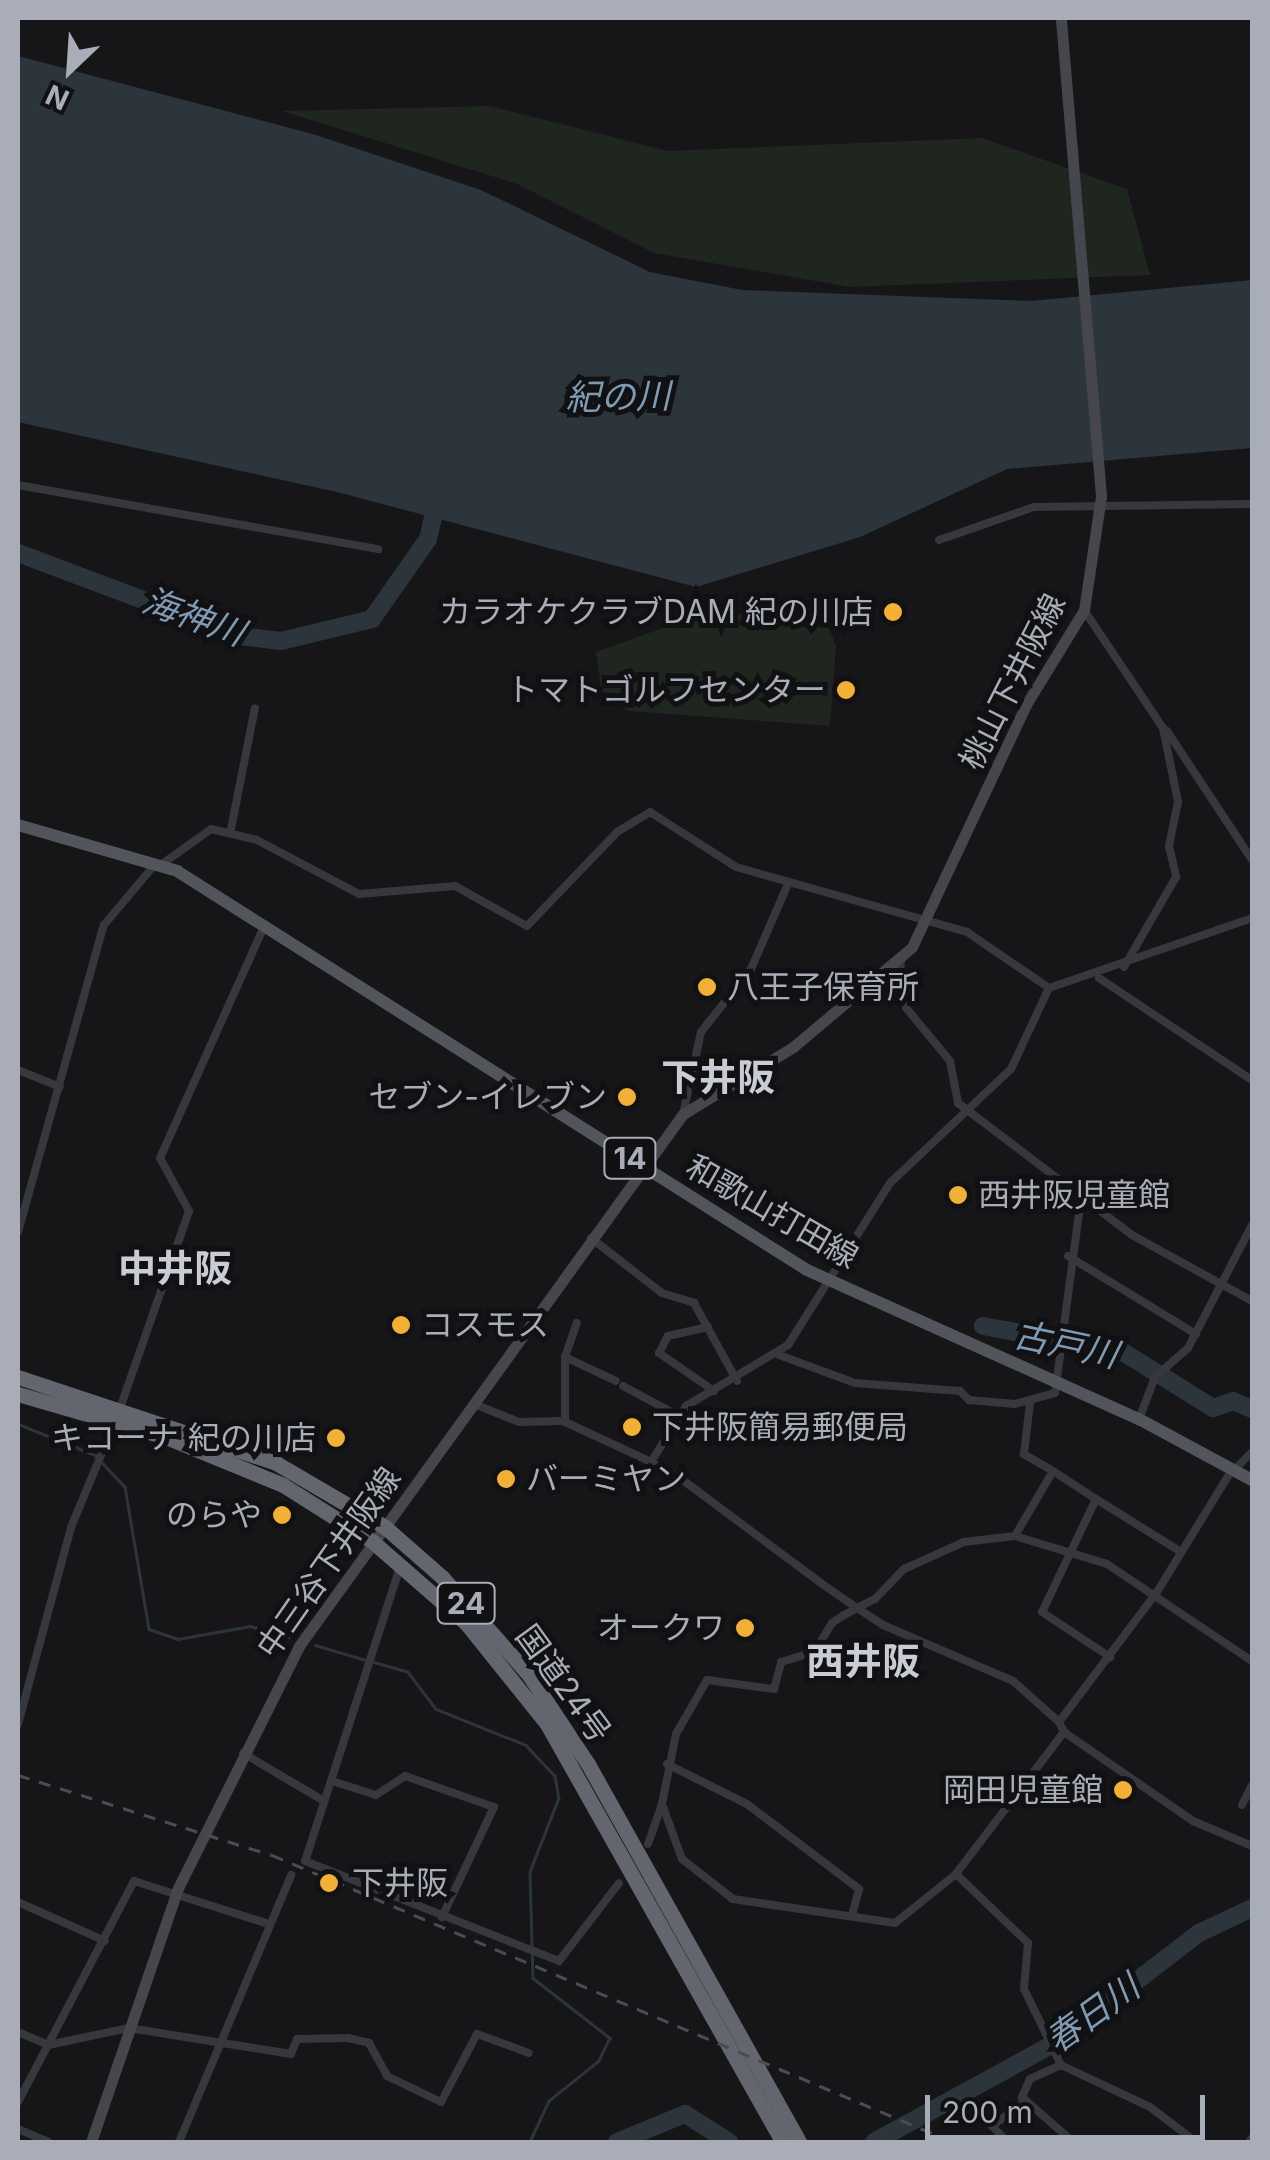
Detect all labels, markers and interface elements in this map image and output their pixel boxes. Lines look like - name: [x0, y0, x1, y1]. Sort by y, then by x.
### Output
- north arrow: [20, 20, 120, 120]
- text: N: [40, 77, 74, 117]
- water label: 紀の川: [565, 374, 671, 418]
- water label: 海神川: [137, 578, 251, 654]
- street label: 桃山下井阪線: [952, 588, 1074, 776]
- place label: カラオケクラブDAM 紀の川店: [439, 593, 873, 631]
- marker: カラオケクラブDAM 紀の川店: [882, 601, 904, 623]
- place label: トマトゴルフセンター: [506, 671, 826, 709]
- marker: トマトゴルフセンター: [835, 679, 857, 701]
- place label: 八王子保育所: [727, 968, 919, 1006]
- marker: 八王子保育所: [696, 976, 718, 998]
- district label: 下井阪: [661, 1055, 775, 1101]
- place label: セブン-イレブン: [368, 1078, 607, 1116]
- marker: セブン-イレブン: [616, 1086, 638, 1108]
- road number: 14: [602, 1133, 658, 1183]
- street label: 和歌山打田線: [679, 1147, 865, 1277]
- place label: 西井阪児童館: [978, 1176, 1170, 1214]
- marker: 西井阪児童館: [947, 1184, 969, 1206]
- district label: 中井阪: [118, 1246, 232, 1292]
- place label: コスモス: [421, 1306, 549, 1344]
- water label: 古戸川: [1010, 1313, 1122, 1375]
- marker: コスモス: [390, 1314, 412, 1336]
- place label: 下井阪簡易郵便局: [652, 1408, 908, 1446]
- marker: 下井阪簡易郵便局: [621, 1416, 643, 1438]
- place label: キコーナ 紀の川店: [51, 1419, 316, 1457]
- marker: キコーナ 紀の川店: [325, 1427, 347, 1449]
- street label: 中三谷下井阪線: [249, 1460, 409, 1666]
- place label: バーミヤン: [526, 1460, 686, 1498]
- marker: バーミヤン: [495, 1468, 517, 1490]
- place label: のらや: [166, 1496, 262, 1534]
- marker: のらや: [271, 1504, 293, 1526]
- road number: 24: [436, 1578, 496, 1628]
- place label: オークワ: [597, 1609, 725, 1647]
- marker: オークワ: [734, 1617, 756, 1639]
- street label: 国道24号: [508, 1618, 618, 1750]
- district label: 西井阪: [806, 1639, 920, 1685]
- place label: 岡田児童館: [943, 1771, 1103, 1809]
- marker: 岡田児童館: [1112, 1779, 1134, 1801]
- place label: 下井阪: [352, 1864, 448, 1902]
- marker: 下井阪: [316, 1870, 342, 1896]
- water label: 春日川: [1037, 1965, 1147, 2061]
- scale bar: [930, 2075, 1210, 2137]
- text: 200 m: [942, 2094, 1033, 2130]

